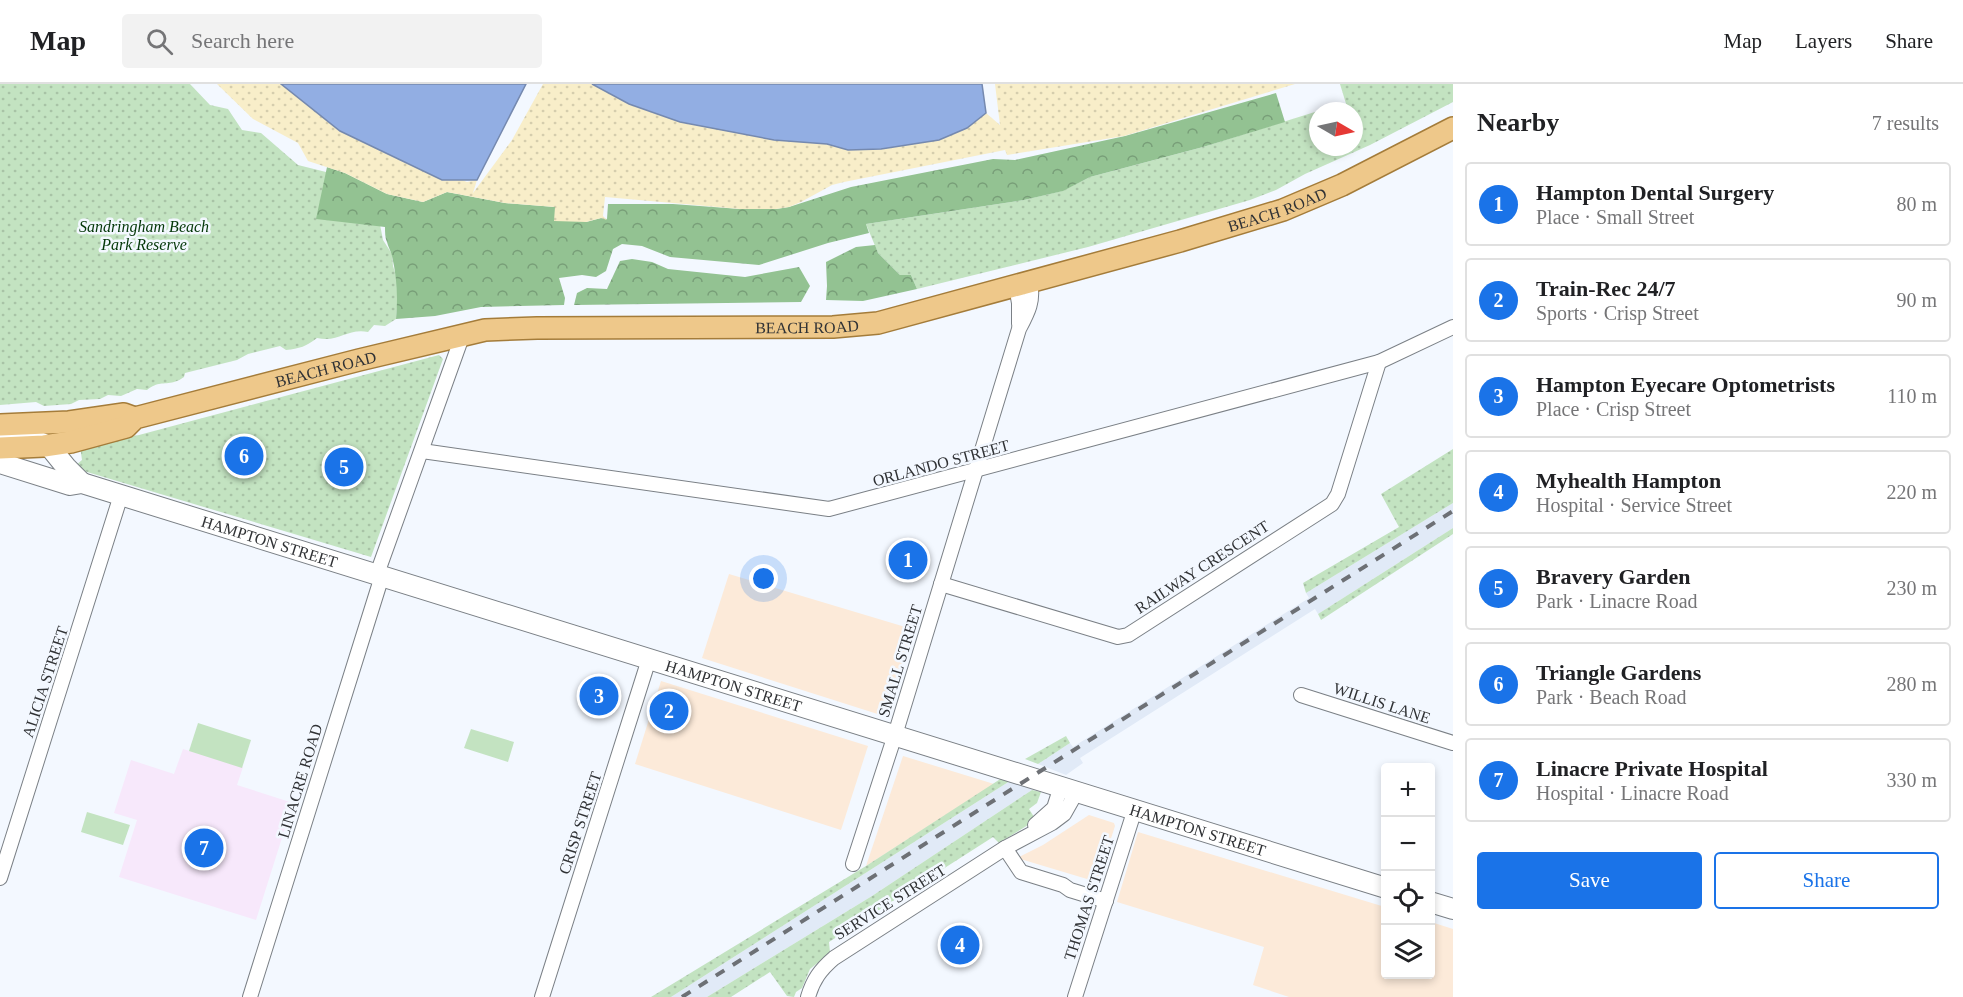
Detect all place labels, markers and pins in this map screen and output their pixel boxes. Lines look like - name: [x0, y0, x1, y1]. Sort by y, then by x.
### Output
- pin: 6: [224, 434, 264, 478]
- pin: 5: [324, 444, 364, 490]
- pin: 1: [888, 538, 928, 582]
- pin: 3: [580, 674, 618, 718]
- pin: 2: [650, 688, 688, 734]
- pin: 7: [184, 826, 224, 870]
- pin: 4: [940, 922, 980, 968]

